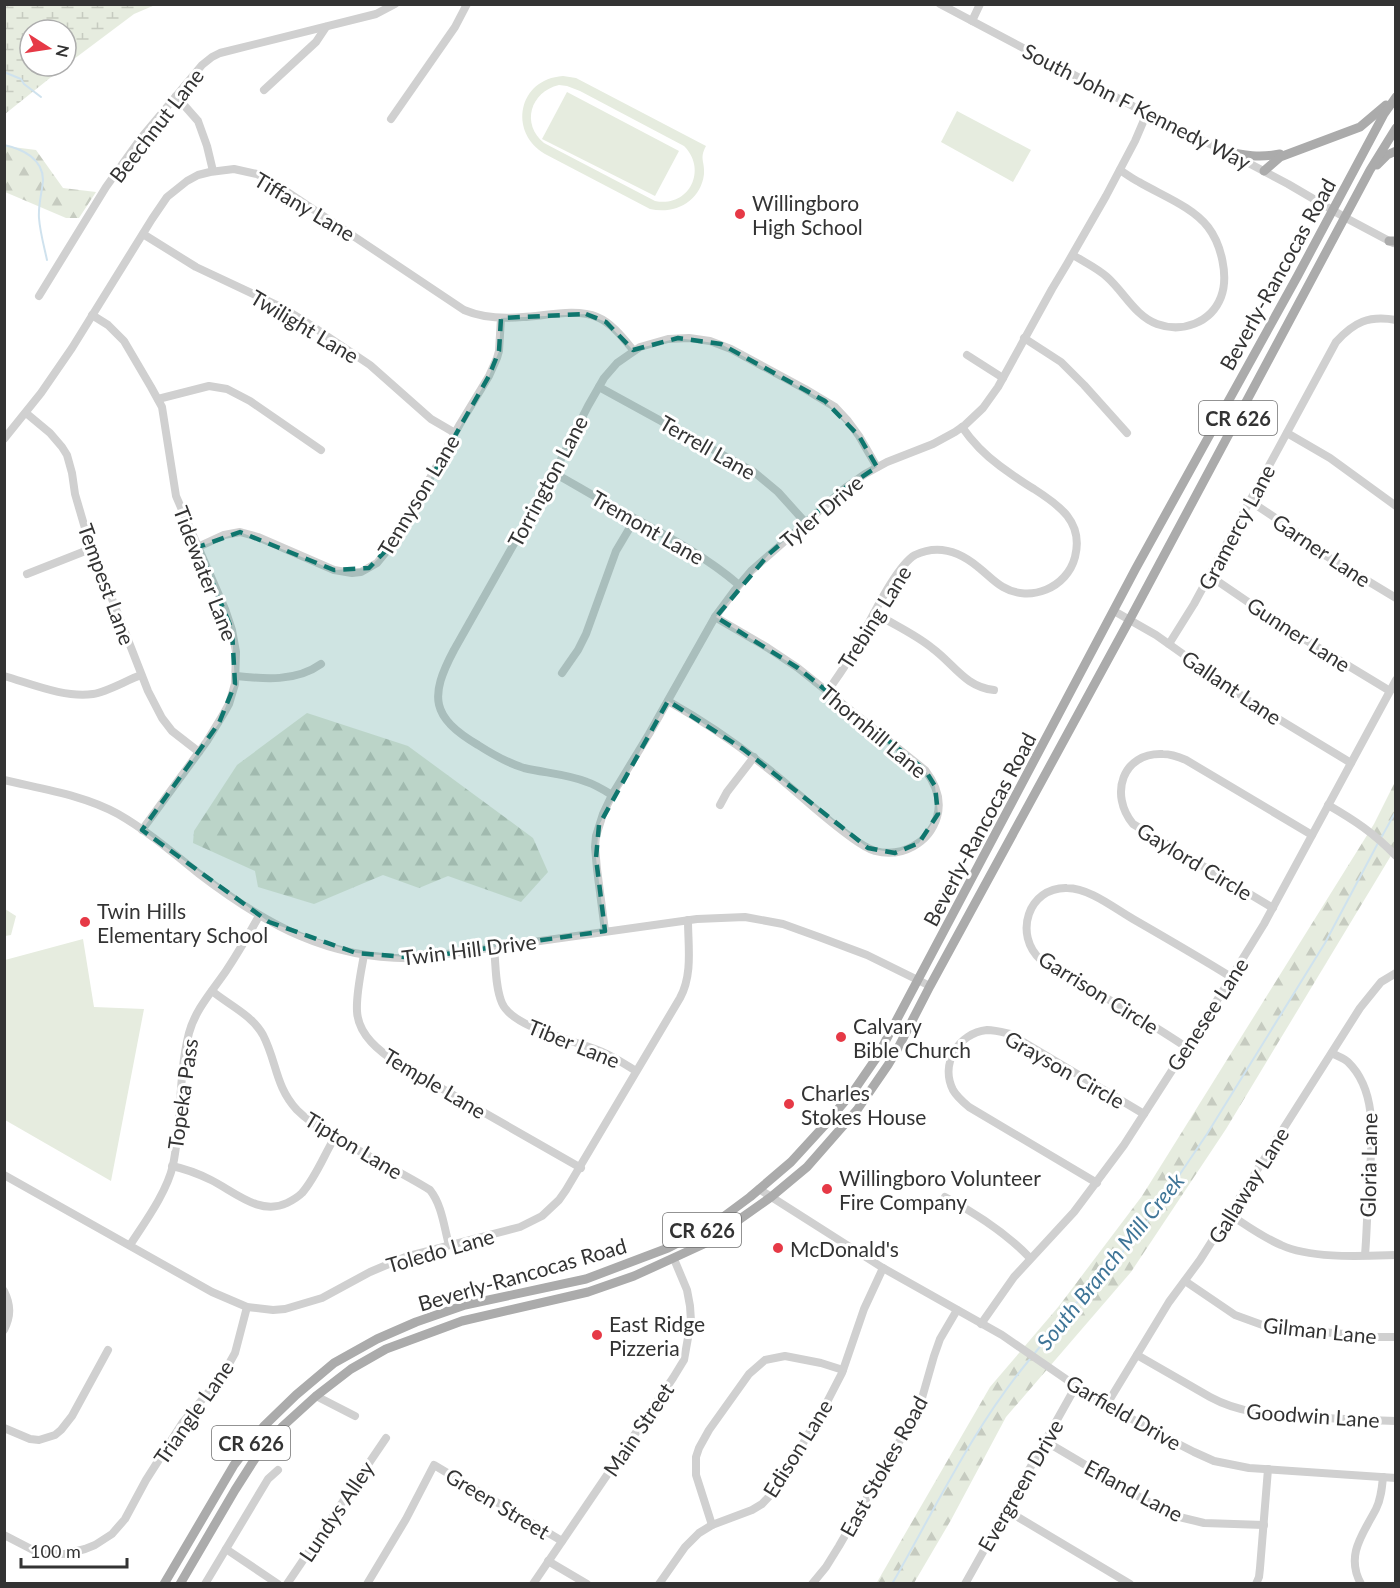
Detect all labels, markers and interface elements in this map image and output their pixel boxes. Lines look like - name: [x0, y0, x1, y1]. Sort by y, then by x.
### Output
- north arrow: [18, 18, 78, 78]
- street label: South John F Kennedy Way: [1019, 38, 1255, 175]
- text: N: [53, 43, 74, 59]
- street label: Beechnut Lane: [104, 63, 208, 187]
- street label: Tiffany Lane: [250, 166, 360, 246]
- street label: Beverly-Rancocas Road: [1214, 174, 1340, 374]
- place label: Willingboro High School: [752, 190, 863, 239]
- marker: Willingboro High School: [733, 207, 747, 221]
- street label: Twilight Lane: [246, 284, 364, 368]
- road number: CR 626: [1199, 401, 1277, 435]
- street label: Terrell Lane: [656, 410, 760, 484]
- street label: Torrington Lane: [502, 411, 592, 551]
- street label: Tennyson Lane: [372, 430, 464, 560]
- street label: Gramercy Lane: [1192, 460, 1280, 594]
- street label: Tyler Drive: [775, 469, 867, 553]
- street label: Tremont Lane: [587, 485, 709, 569]
- street label: Tidewater Lane: [169, 502, 243, 644]
- street label: Garner Lane: [1268, 508, 1376, 592]
- street label: Tempest Lane: [74, 520, 140, 648]
- street label: Trebing Lane: [832, 561, 916, 673]
- street label: Gunner Lane: [1243, 591, 1355, 677]
- street label: Gallant Lane: [1178, 645, 1286, 729]
- street label: Thornhill Lane: [816, 679, 932, 783]
- street label: Beverly-Rancocas Road: [917, 728, 1041, 930]
- street label: Gaylord Circle: [1133, 817, 1257, 905]
- place label: Twin Hills Elementary School: [97, 898, 268, 947]
- marker: Twin Hills Elementary School: [78, 915, 92, 929]
- street label: Twin Hill Drive: [400, 928, 538, 970]
- street label: Garrison Circle: [1034, 945, 1164, 1039]
- street label: Genesee Lane: [1161, 953, 1253, 1075]
- street label: Tiber Lane: [524, 1013, 624, 1073]
- place label: Calvary Bible Church: [853, 1013, 971, 1062]
- street label: Grayson Circle: [1001, 1025, 1129, 1113]
- marker: Calvary Bible Church: [834, 1030, 848, 1044]
- street label: Topeka Pass: [162, 1037, 202, 1151]
- street label: Temple Lane: [379, 1043, 491, 1123]
- place label: Charles Stokes House: [801, 1080, 926, 1129]
- marker: Charles Stokes House: [782, 1097, 796, 1111]
- street label: Tipton Lane: [301, 1106, 407, 1184]
- street label: Gloria Lane: [1355, 1112, 1381, 1218]
- street label: Gallaway Lane: [1202, 1122, 1294, 1248]
- place label: Willingboro Volunteer Fire Company: [839, 1165, 1041, 1214]
- water label: South Branch Mill Creek: [1030, 1167, 1190, 1355]
- marker: Willingboro Volunteer Fire Company: [820, 1182, 834, 1196]
- road number: CR 626: [663, 1213, 741, 1247]
- street label: Toledo Lane: [383, 1223, 497, 1277]
- street label: Beverly-Rancocas Road: [415, 1232, 629, 1316]
- place label: McDonald's: [790, 1236, 899, 1261]
- marker: McDonald's: [771, 1241, 785, 1255]
- place label: East Ridge Pizzeria: [609, 1311, 705, 1360]
- street label: Gilman Lane: [1262, 1312, 1378, 1348]
- marker: East Ridge Pizzeria: [590, 1328, 604, 1342]
- street label: Triangle Lane: [148, 1355, 238, 1469]
- street label: Garfield Drive: [1062, 1369, 1186, 1455]
- street label: Main Street: [598, 1377, 679, 1480]
- street label: East Stokes Road: [834, 1391, 932, 1541]
- street label: Edison Lane: [757, 1394, 837, 1502]
- street label: Goodwin Lane: [1246, 1398, 1380, 1432]
- street label: Evergreen Drive: [972, 1415, 1068, 1555]
- road number: CR 626: [212, 1426, 290, 1460]
- street label: Efland Lane: [1081, 1454, 1187, 1526]
- street label: Lundys Alley: [293, 1456, 379, 1566]
- street label: Green Street: [441, 1462, 555, 1544]
- scale bar: [21, 1531, 128, 1569]
- text: 100 m: [30, 1540, 81, 1562]

